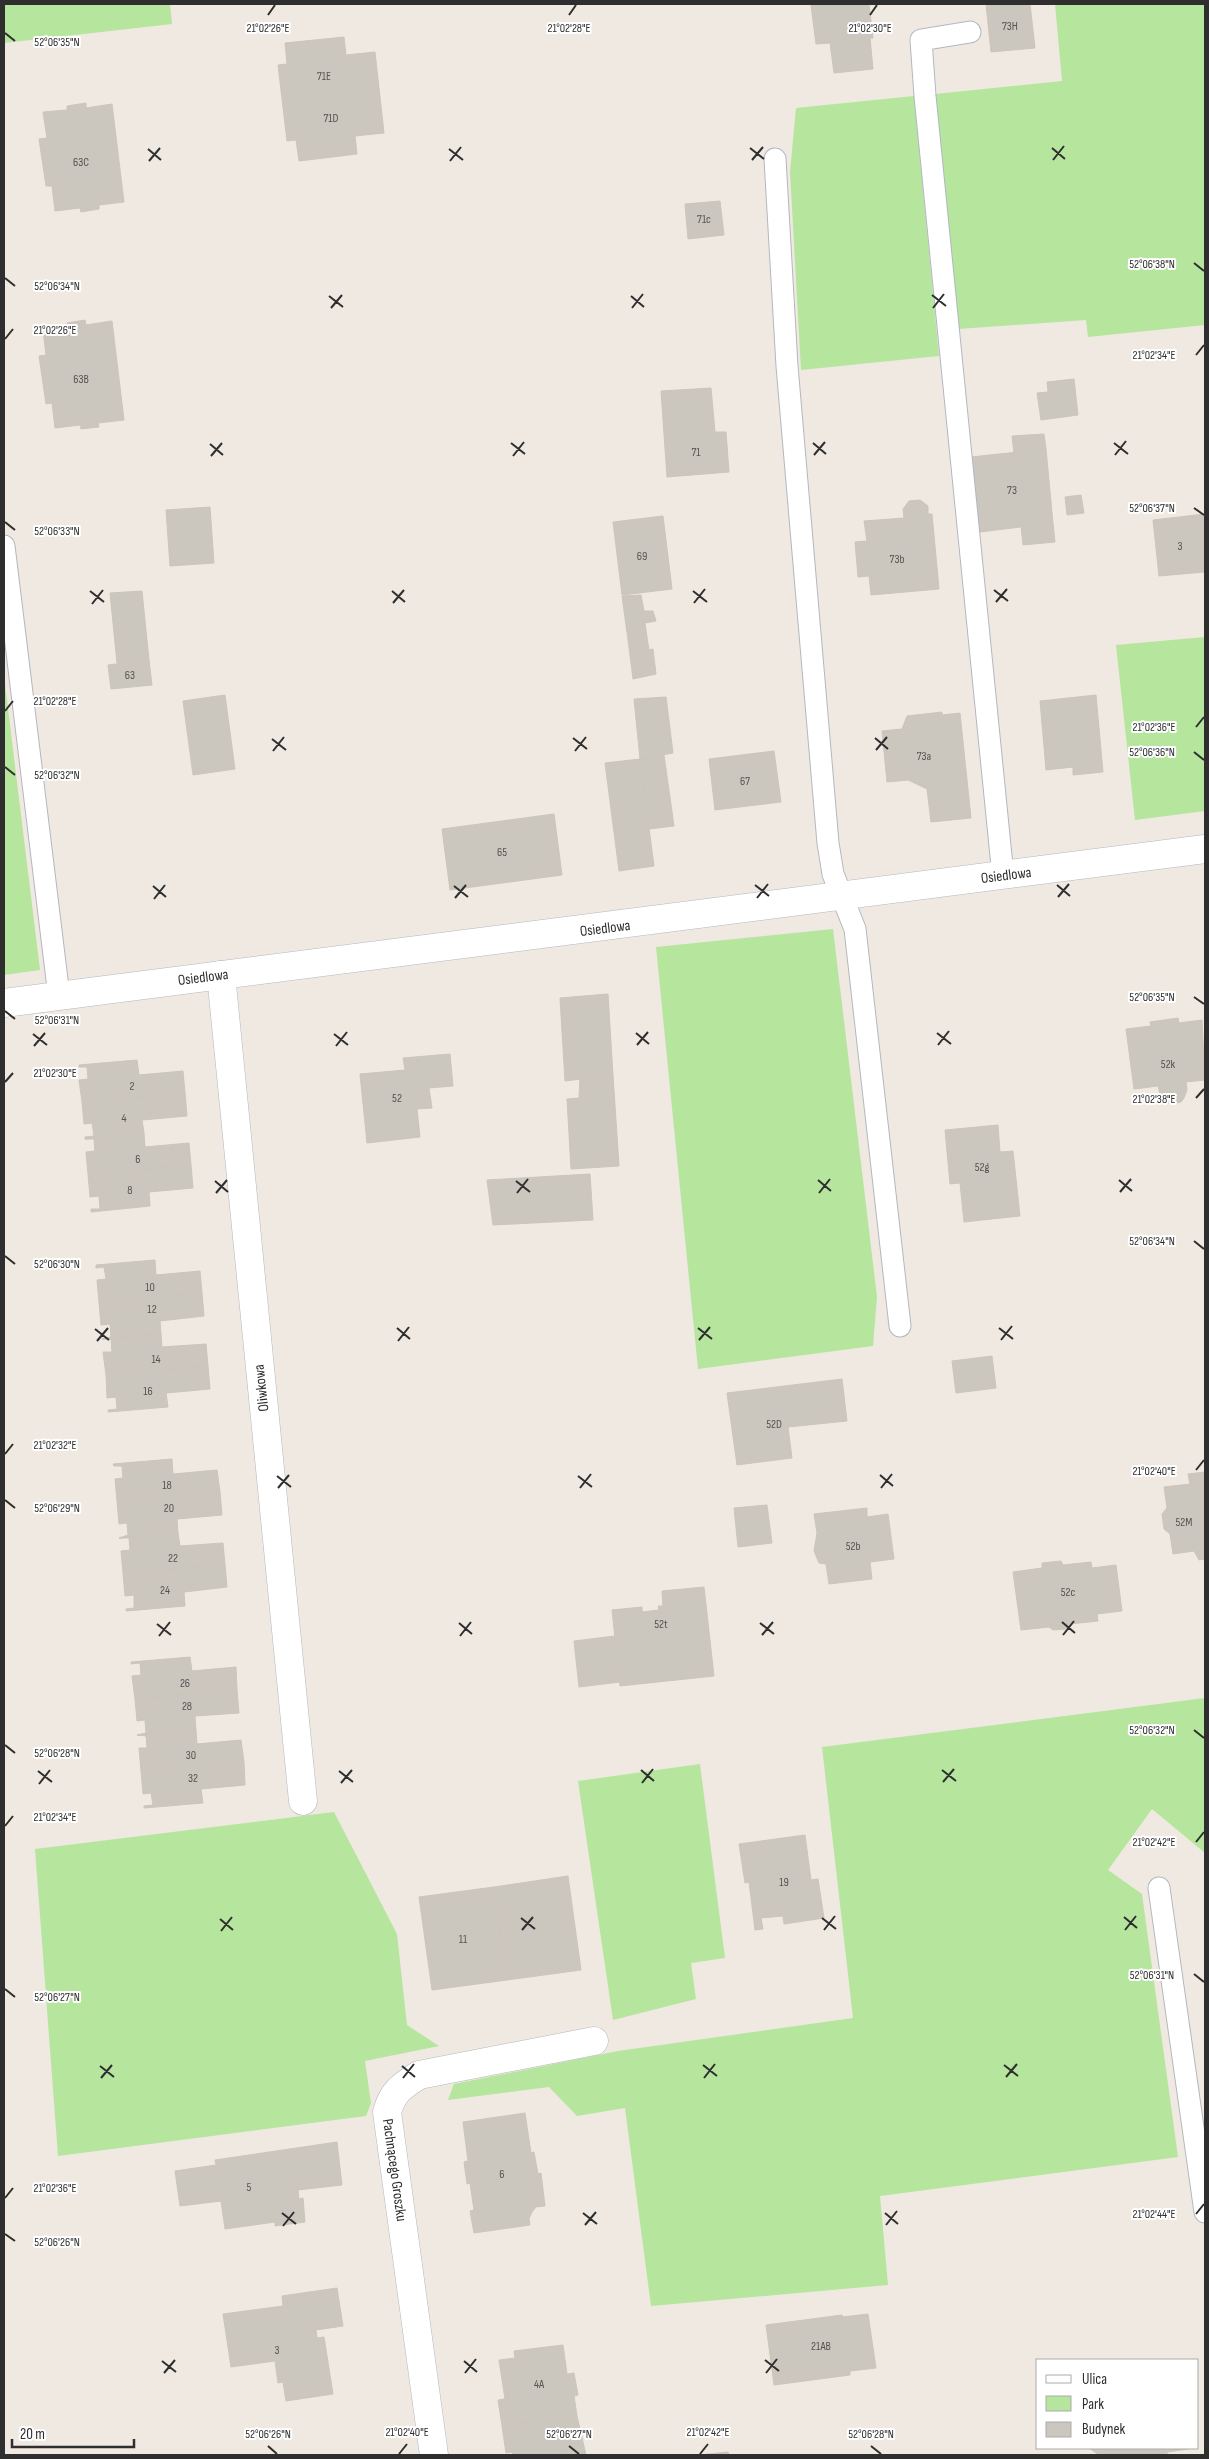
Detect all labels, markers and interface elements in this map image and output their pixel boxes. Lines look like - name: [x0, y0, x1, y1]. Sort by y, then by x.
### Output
- house number: 73H: [1002, 19, 1018, 34]
- text: 21°02'26"E: [246, 21, 290, 36]
- text: 21°02'28"E: [548, 21, 591, 36]
- text: 21°02'30"E: [848, 21, 892, 36]
- text: 52°06'35"N: [34, 35, 80, 50]
- house number: 71E: [317, 69, 331, 84]
- house number: 71D: [323, 111, 339, 126]
- house number: 63C: [73, 155, 89, 170]
- house number: 71c: [697, 212, 711, 227]
- text: 52°06'38"N: [1129, 257, 1175, 272]
- text: 52°06'34"N: [34, 279, 80, 294]
- text: 21°02'26"E: [33, 323, 77, 338]
- text: 21°02'34"E: [1133, 348, 1176, 363]
- house number: 63B: [73, 372, 89, 387]
- house number: 71: [691, 445, 701, 460]
- house number: 73: [1007, 483, 1017, 498]
- text: 52°06'37"N: [1129, 501, 1175, 516]
- text: 52°06'33"N: [34, 524, 80, 539]
- house number: 3: [1177, 539, 1183, 554]
- house number: 69: [637, 549, 647, 564]
- house number: 73b: [890, 552, 904, 567]
- house number: 63: [125, 668, 135, 683]
- text: 21°02'28"E: [34, 694, 77, 709]
- text: 21°02'36"E: [1132, 720, 1176, 735]
- text: 52°06'36"N: [1129, 745, 1175, 760]
- house number: 73a: [917, 749, 932, 764]
- text: 52°06'32"N: [34, 768, 80, 783]
- house number: 67: [740, 774, 750, 789]
- house number: 65: [497, 845, 507, 860]
- street label: Osiedlowa: [980, 863, 1033, 888]
- street label: Osiedlowa: [579, 916, 632, 941]
- street label: Osiedlowa: [177, 965, 230, 990]
- text: 52°06'35"N: [1129, 990, 1175, 1005]
- text: 52°06'31"N: [35, 1013, 79, 1028]
- house number: 52k: [1161, 1057, 1176, 1072]
- text: 21°02'30"E: [33, 1066, 77, 1081]
- house number: 2: [130, 1079, 135, 1094]
- house number: 52: [392, 1091, 402, 1106]
- text: 21°02'38"E: [1132, 1092, 1176, 1107]
- house number: 4: [121, 1111, 127, 1126]
- house number: 6: [135, 1152, 141, 1167]
- house number: 52g: [975, 1160, 989, 1175]
- house number: 8: [127, 1183, 133, 1198]
- text: 52°06'34"N: [1129, 1234, 1175, 1249]
- text: 52°06'30"N: [34, 1257, 80, 1272]
- house number: 10: [145, 1280, 155, 1295]
- house number: 12: [147, 1302, 157, 1317]
- house number: 14: [151, 1352, 161, 1367]
- street label: Oliwkowa: [250, 1363, 273, 1412]
- house number: 16: [143, 1384, 153, 1399]
- house number: 52D: [766, 1417, 782, 1432]
- text: 21°02'32"E: [34, 1438, 76, 1453]
- text: 21°02'40"E: [1132, 1464, 1176, 1479]
- house number: 18: [162, 1478, 172, 1493]
- text: 52°06'29"N: [34, 1501, 80, 1516]
- house number: 20: [164, 1501, 174, 1516]
- house number: 52M: [1176, 1515, 1192, 1530]
- house number: 52b: [846, 1539, 860, 1554]
- house number: 22: [168, 1551, 178, 1566]
- house number: 24: [160, 1583, 170, 1598]
- house number: 52c: [1061, 1585, 1075, 1600]
- house number: 52t: [654, 1617, 668, 1632]
- house number: 26: [180, 1676, 190, 1691]
- house number: 28: [182, 1699, 192, 1714]
- text: 52°06'32"N: [1129, 1723, 1175, 1738]
- text: 52°06'28"N: [34, 1746, 80, 1761]
- house number: 30: [186, 1748, 196, 1763]
- house number: 32: [188, 1771, 198, 1786]
- text: 21°02'34"E: [34, 1810, 77, 1825]
- text: 21°02'42"E: [1133, 1835, 1175, 1850]
- house number: 19: [779, 1875, 789, 1890]
- house number: 11: [459, 1932, 468, 1947]
- text: 52°06'31"N: [1130, 1968, 1174, 1983]
- text: 52°06'27"N: [34, 1990, 80, 2005]
- street label: Pachnącego Groszku: [378, 2118, 411, 2223]
- house number: 6: [499, 2167, 505, 2182]
- house number: 5: [247, 2180, 252, 2195]
- text: 21°02'36"E: [33, 2181, 77, 2196]
- text: 21°02'44"E: [1133, 2207, 1176, 2222]
- text: 52°06'26"N: [34, 2235, 80, 2250]
- house number: 21AB: [811, 2339, 831, 2354]
- house number: 3: [274, 2343, 280, 2358]
- legend: [1036, 2359, 1199, 2449]
- text: Ulica: [1082, 2370, 1107, 2389]
- house number: 4A: [534, 2377, 545, 2392]
- text: Park: [1082, 2395, 1104, 2414]
- scale bar: [12, 2416, 135, 2448]
- text: Budynek: [1082, 2420, 1125, 2439]
- text: 20 m: [20, 2425, 45, 2444]
- text: 21°02'40"E: [385, 2425, 429, 2440]
- text: 21°02'42"E: [687, 2425, 729, 2440]
- text: 52°06'26"N: [245, 2427, 291, 2442]
- text: 52°06'27"N: [546, 2427, 592, 2442]
- text: 52°06'28"N: [848, 2427, 894, 2442]

